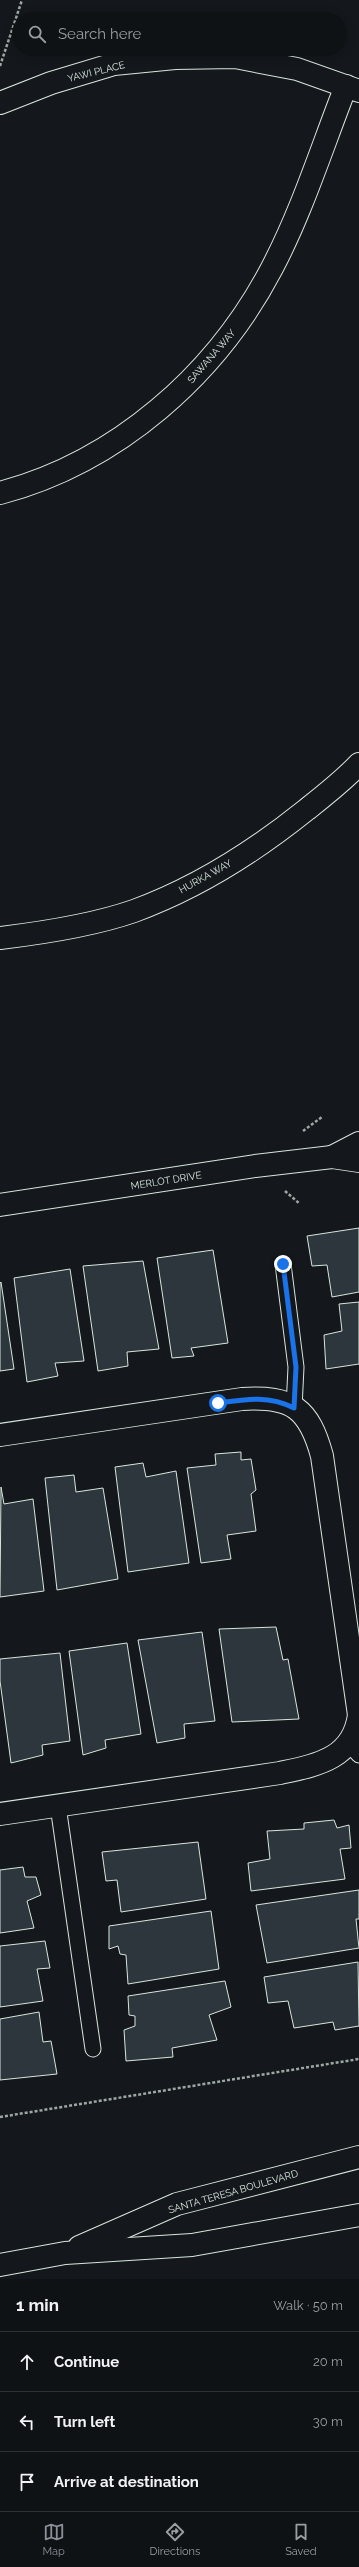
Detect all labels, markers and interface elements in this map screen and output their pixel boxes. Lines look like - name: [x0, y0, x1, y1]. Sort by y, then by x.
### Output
- search box: [12, 12, 347, 56]
- icon: search: [26, 23, 48, 45]
- text: Search here: [58, 25, 141, 43]
- street label: YAWI PLACE: [66, 59, 126, 84]
- street label: SAWANA WAY: [185, 327, 238, 385]
- street label: HURKA WAY: [177, 857, 234, 896]
- street label: MERLOT DRIVE: [130, 1169, 202, 1192]
- route end: [274, 1255, 292, 1273]
- route start: [209, 1394, 227, 1412]
- street label: SANTA TERESA BOULEVARD: [167, 2168, 299, 2215]
- text: 1 min: [16, 2295, 59, 2315]
- text: Walk · 50 m: [273, 2298, 343, 2313]
- icon: ahead: [16, 2351, 38, 2373]
- text: Continue: [54, 2353, 119, 2371]
- text: 20 m: [313, 2354, 343, 2369]
- icon: left: [16, 2411, 38, 2433]
- text: Turn left: [54, 2413, 115, 2431]
- text: 30 m: [313, 2414, 343, 2429]
- icon: arrive: [16, 2471, 38, 2493]
- text: Arrive at destination: [54, 2473, 199, 2491]
- tab: Map: [42, 2521, 65, 2558]
- tab: Directions: [150, 2521, 200, 2558]
- tab: Saved: [285, 2521, 317, 2558]

